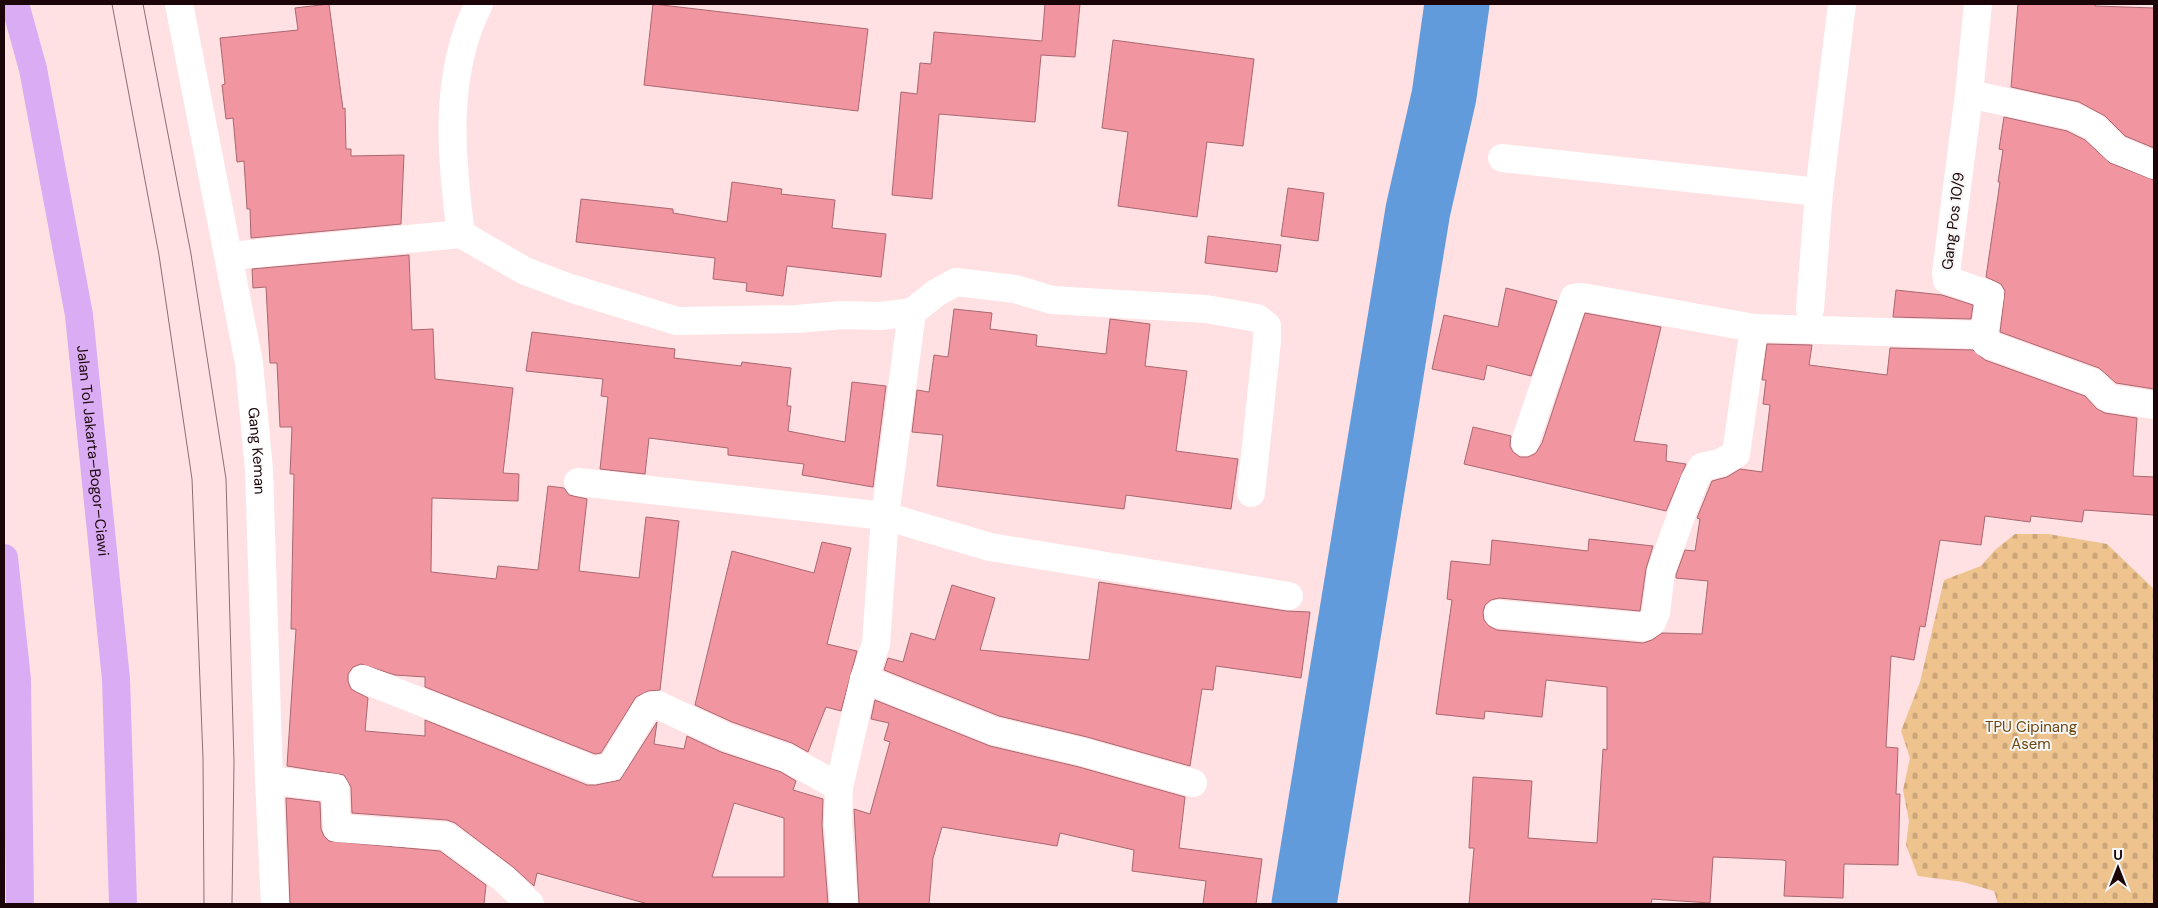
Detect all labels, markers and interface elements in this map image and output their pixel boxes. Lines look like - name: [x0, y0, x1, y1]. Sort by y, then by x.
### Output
- street label: Gang Pos 10/9: [1937, 171, 1969, 271]
- street label: Jalan Tol Jakarta–Bogor–Ciawi: [72, 344, 113, 557]
- street label: Gang Keman: [243, 406, 270, 495]
- park label: TPU Cipinang Asem: [1985, 717, 2077, 754]
- north arrow: [2093, 843, 2143, 893]
- text: U: [2113, 846, 2123, 864]

